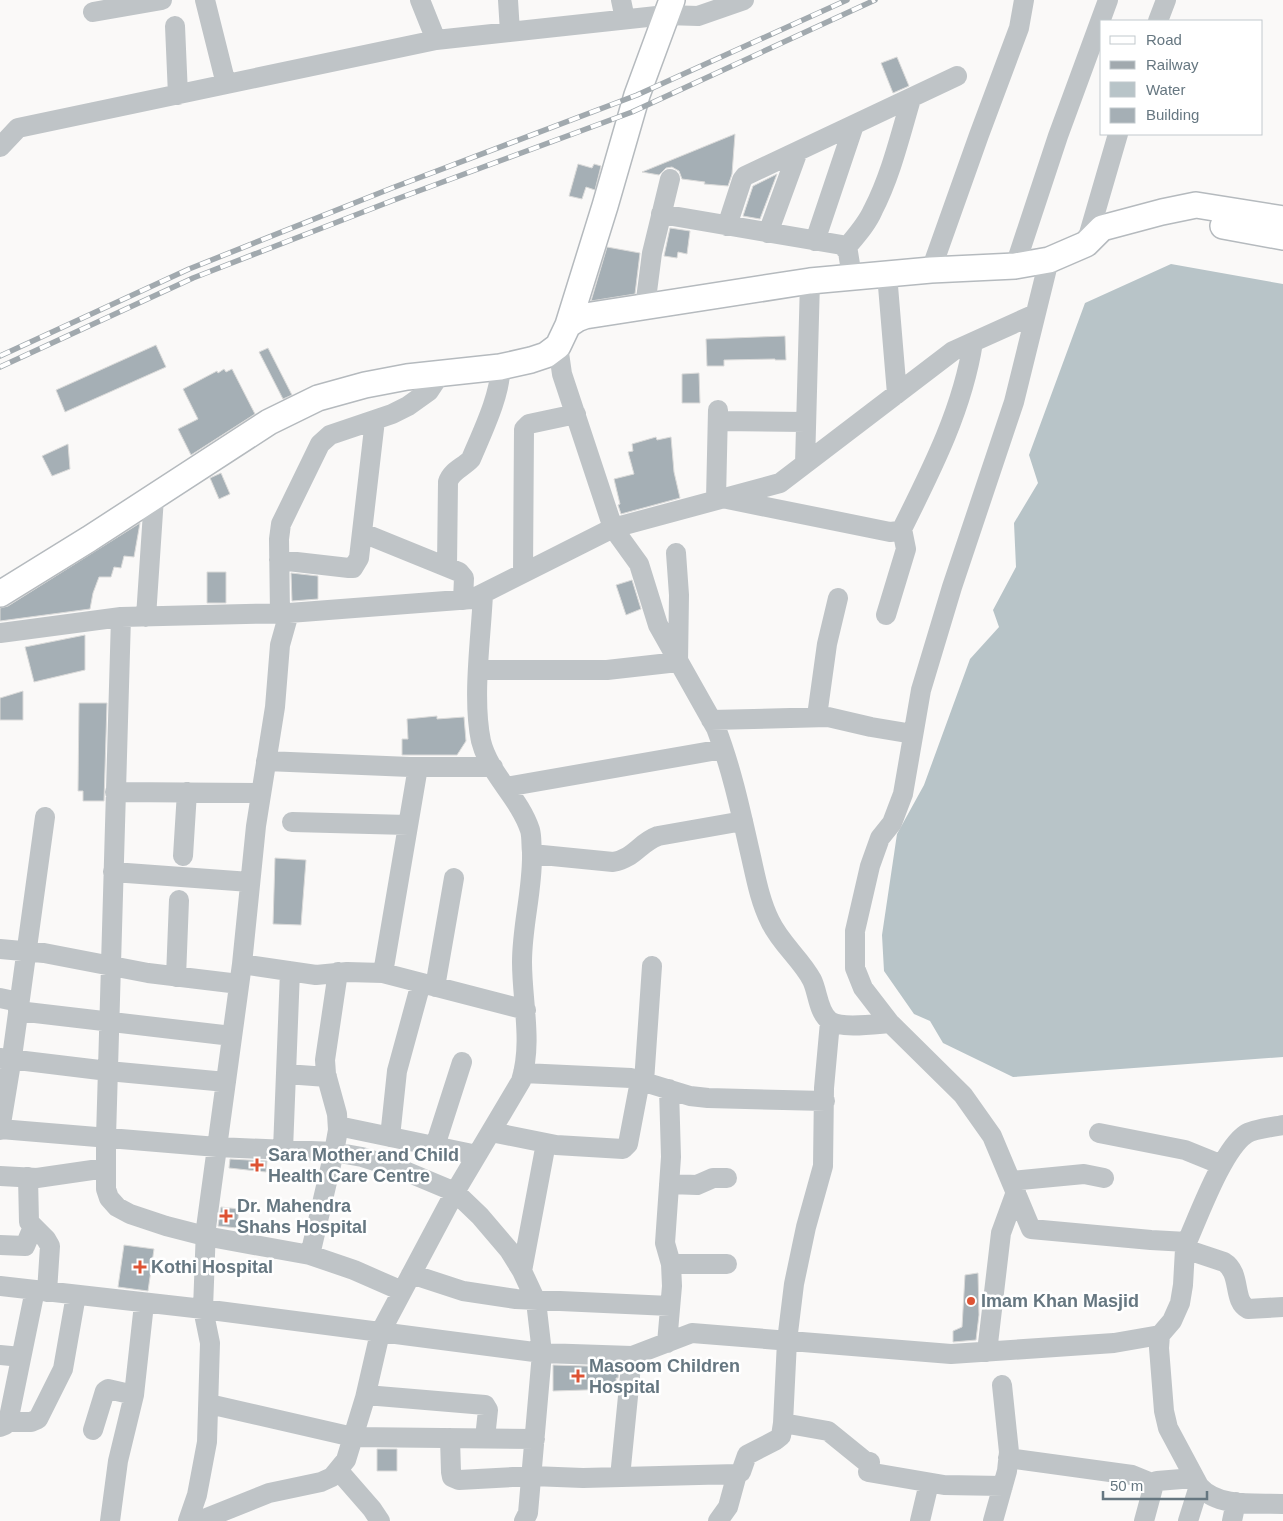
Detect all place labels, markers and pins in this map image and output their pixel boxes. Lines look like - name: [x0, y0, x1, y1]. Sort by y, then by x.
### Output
- place label: Sara Mother and Child Health Care Centre: [268, 1145, 459, 1186]
- marker: Sara Mother and Child Health Care Centre: [250, 1158, 264, 1172]
- place label: Dr. Mahendra Shahs Hospital: [237, 1196, 367, 1237]
- marker: Dr. Mahendra Shahs Hospital: [219, 1209, 233, 1223]
- place label: Kothi Hospital: [151, 1257, 273, 1277]
- marker: Kothi Hospital: [133, 1260, 147, 1274]
- place label: Imam Khan Masjid: [981, 1291, 1139, 1311]
- marker: Imam Khan Masjid: [965, 1295, 977, 1307]
- place label: Masoom Children Hospital: [589, 1356, 740, 1397]
- marker: Masoom Children Hospital: [571, 1369, 585, 1383]

